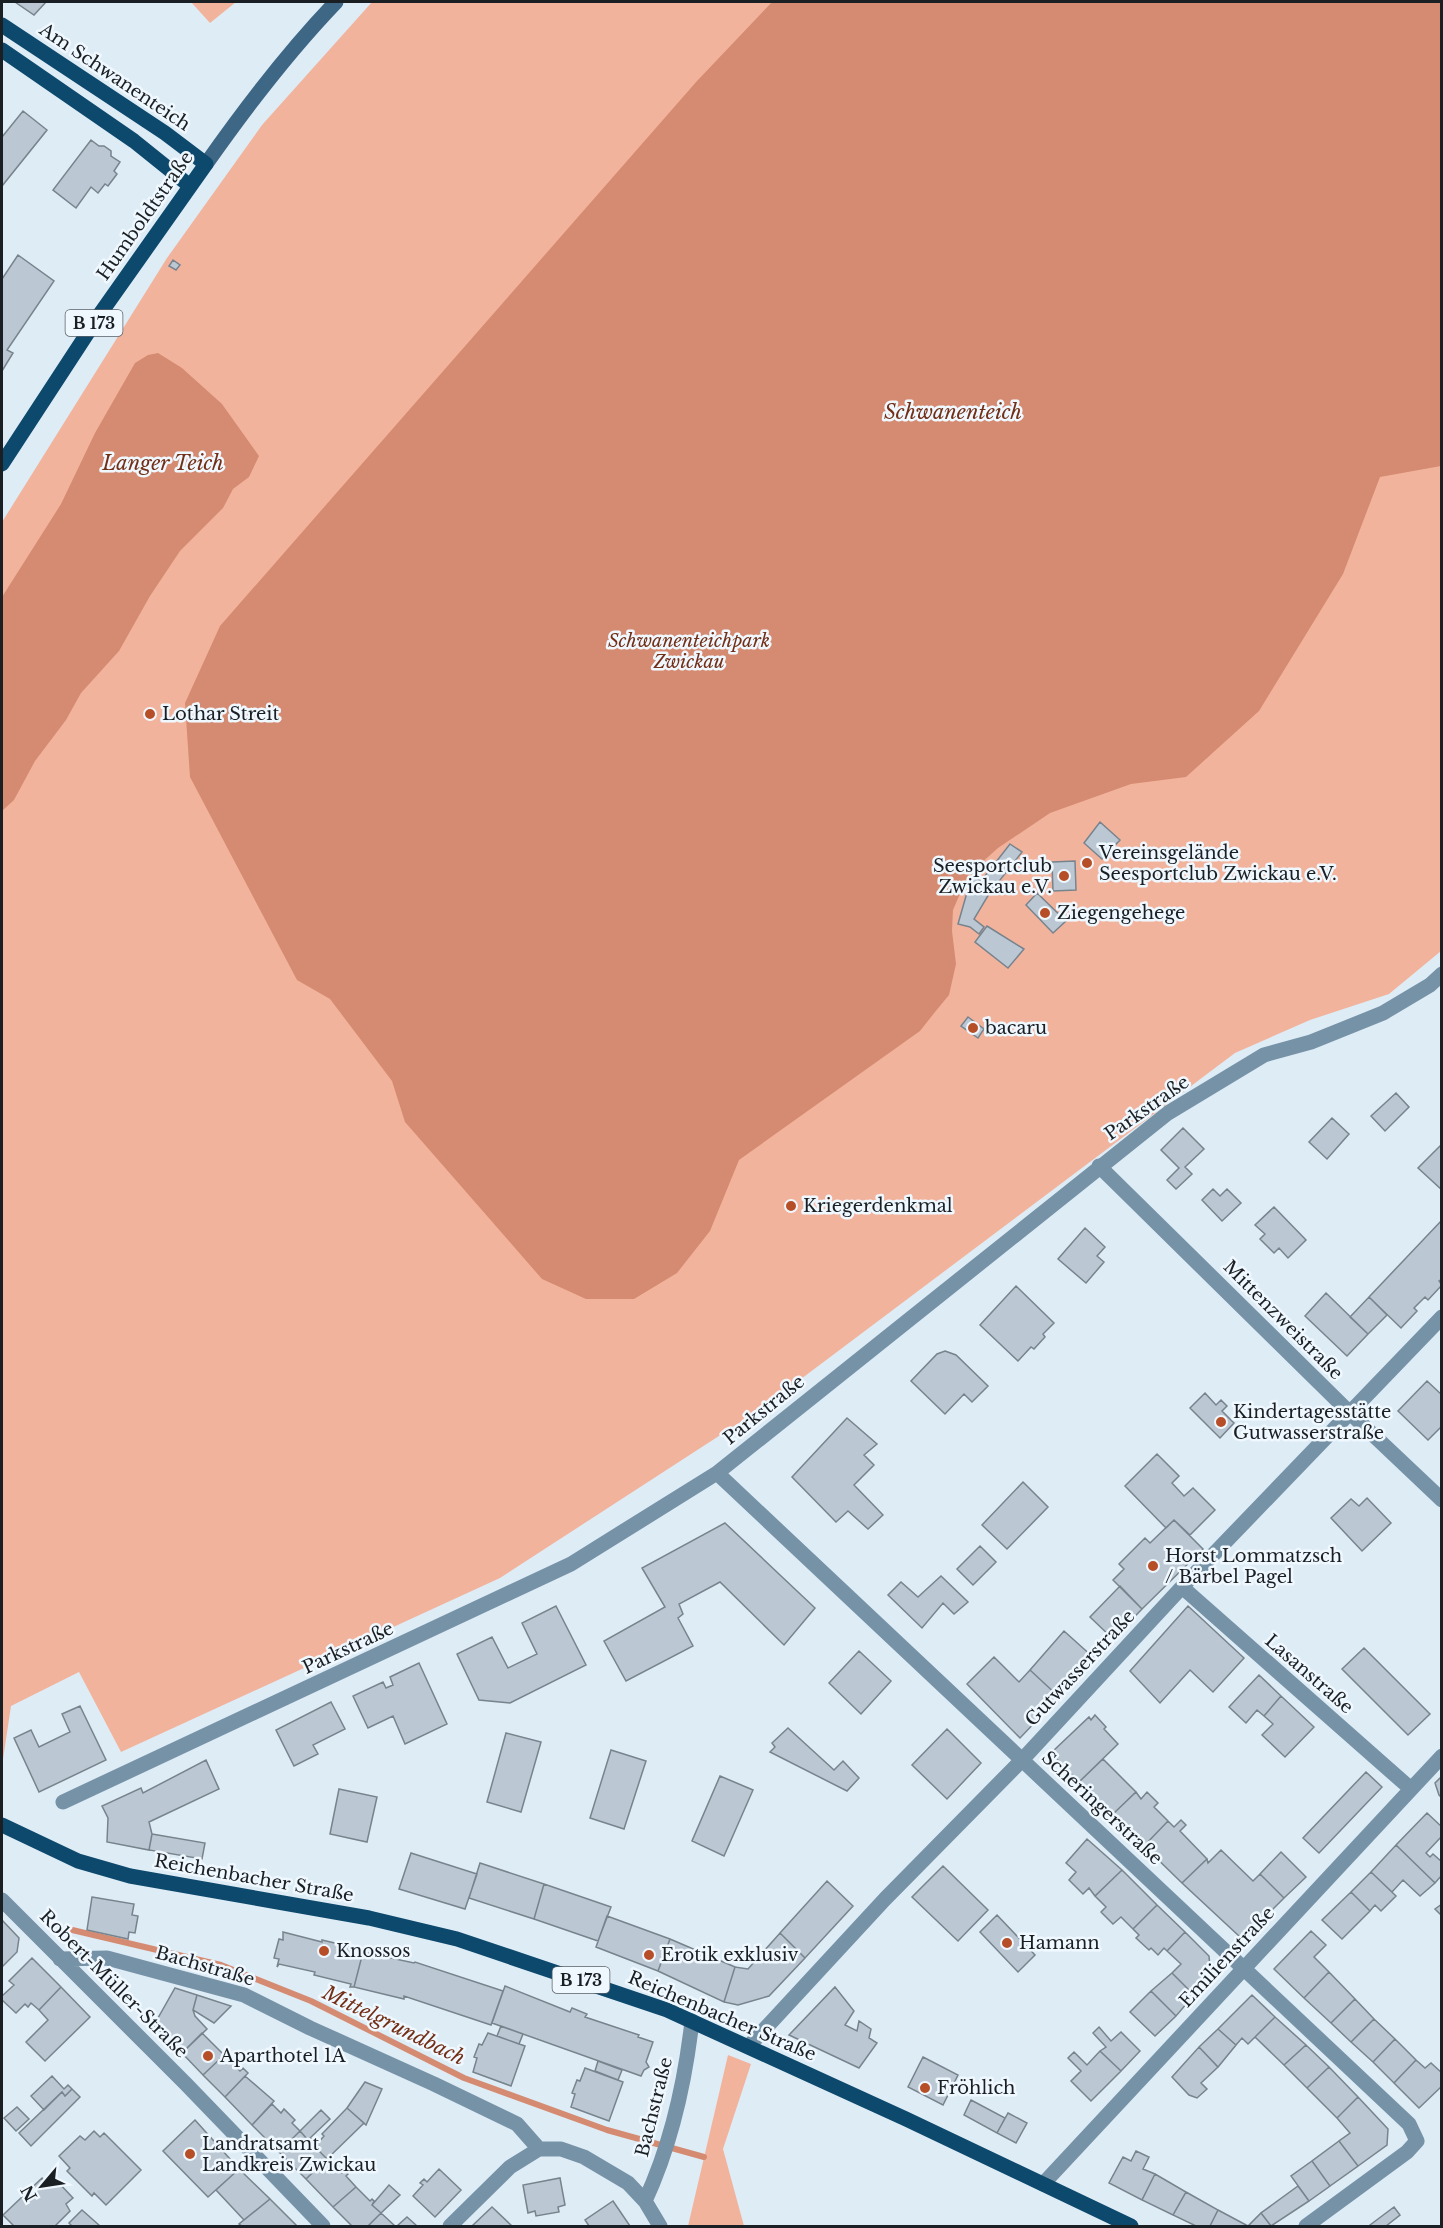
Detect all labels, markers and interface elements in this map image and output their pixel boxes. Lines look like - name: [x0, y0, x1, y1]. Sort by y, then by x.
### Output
- street label: Am Schwanenteich: [35, 18, 195, 136]
- street label: Humboldtstraße: [92, 147, 198, 285]
- road number: B 173: [66, 310, 122, 336]
- water label: Schwanenteich: [884, 400, 1022, 424]
- water label: Langer Teich: [101, 451, 224, 475]
- park label: Schwanenteichpark Zwickau: [608, 630, 770, 673]
- place label: Lothar Streit: [162, 703, 279, 725]
- marker: Lothar Streit: [143, 707, 157, 721]
- place label: Vereinsgelände Seesportclub Zwickau e.V.: [1098, 842, 1337, 885]
- place label: Seesportclub Zwickau e.V.: [933, 855, 1052, 898]
- marker: Vereinsgelände Seesportclub Zwickau e.V.: [1080, 856, 1094, 870]
- marker: Seesportclub Zwickau e.V.: [1057, 869, 1071, 883]
- place label: Ziegengehege: [1057, 902, 1185, 924]
- marker: Ziegengehege: [1038, 906, 1052, 920]
- place label: bacaru: [984, 1017, 1047, 1039]
- marker: bacaru: [966, 1021, 980, 1035]
- street label: Parkstraße: [1101, 1071, 1193, 1145]
- place label: Kriegerdenkmal: [803, 1195, 953, 1217]
- marker: Kriegerdenkmal: [784, 1199, 798, 1213]
- street label: Mittenzweistraße: [1219, 1256, 1347, 1384]
- street label: Parkstraße: [719, 1371, 809, 1449]
- place label: Kindertagesstätte Gutwasserstraße: [1233, 1401, 1391, 1444]
- marker: Kindertagesstätte Gutwasserstraße: [1214, 1415, 1228, 1429]
- place label: Horst Lommatzsch / Bärbel Pagel: [1165, 1545, 1342, 1588]
- marker: Horst Lommatzsch / Bärbel Pagel: [1146, 1559, 1160, 1573]
- street label: Gutwasserstraße: [1020, 1605, 1140, 1731]
- street label: Parkstraße: [299, 1617, 397, 1679]
- street label: Lasanstraße: [1260, 1630, 1358, 1718]
- street label: Scheringerstraße: [1037, 1746, 1167, 1870]
- street label: Reichenbacher Straße: [153, 1850, 355, 1906]
- street label: Emilienstraße: [1175, 1902, 1279, 2012]
- street label: Robert-Müller-Straße: [35, 1905, 193, 2063]
- place label: Hamann: [1019, 1932, 1100, 1954]
- marker: Hamann: [1000, 1936, 1014, 1950]
- place label: Knossos: [336, 1940, 410, 1962]
- street label: Bachstraße: [153, 1941, 257, 1991]
- marker: Knossos: [317, 1944, 331, 1958]
- place label: Erotik exklusiv: [661, 1944, 799, 1966]
- marker: Erotik exklusiv: [642, 1948, 656, 1962]
- street label: Reichenbacher Straße: [625, 1966, 819, 2066]
- road number: B 173: [552, 1967, 610, 1993]
- water label: Mittelgrundbach: [318, 1980, 469, 2070]
- place label: Aparthotel 1A: [219, 2045, 347, 2067]
- marker: Aparthotel 1A: [201, 2049, 215, 2063]
- street label: Bachstraße: [631, 2055, 677, 2159]
- place label: Fröhlich: [937, 2077, 1015, 2099]
- marker: Fröhlich: [918, 2081, 932, 2095]
- place label: Landratsamt Landkreis Zwickau: [202, 2133, 376, 2176]
- marker: Landratsamt Landkreis Zwickau: [183, 2147, 197, 2161]
- north arrow: [12, 2156, 72, 2216]
- text: N: [16, 2182, 41, 2205]

